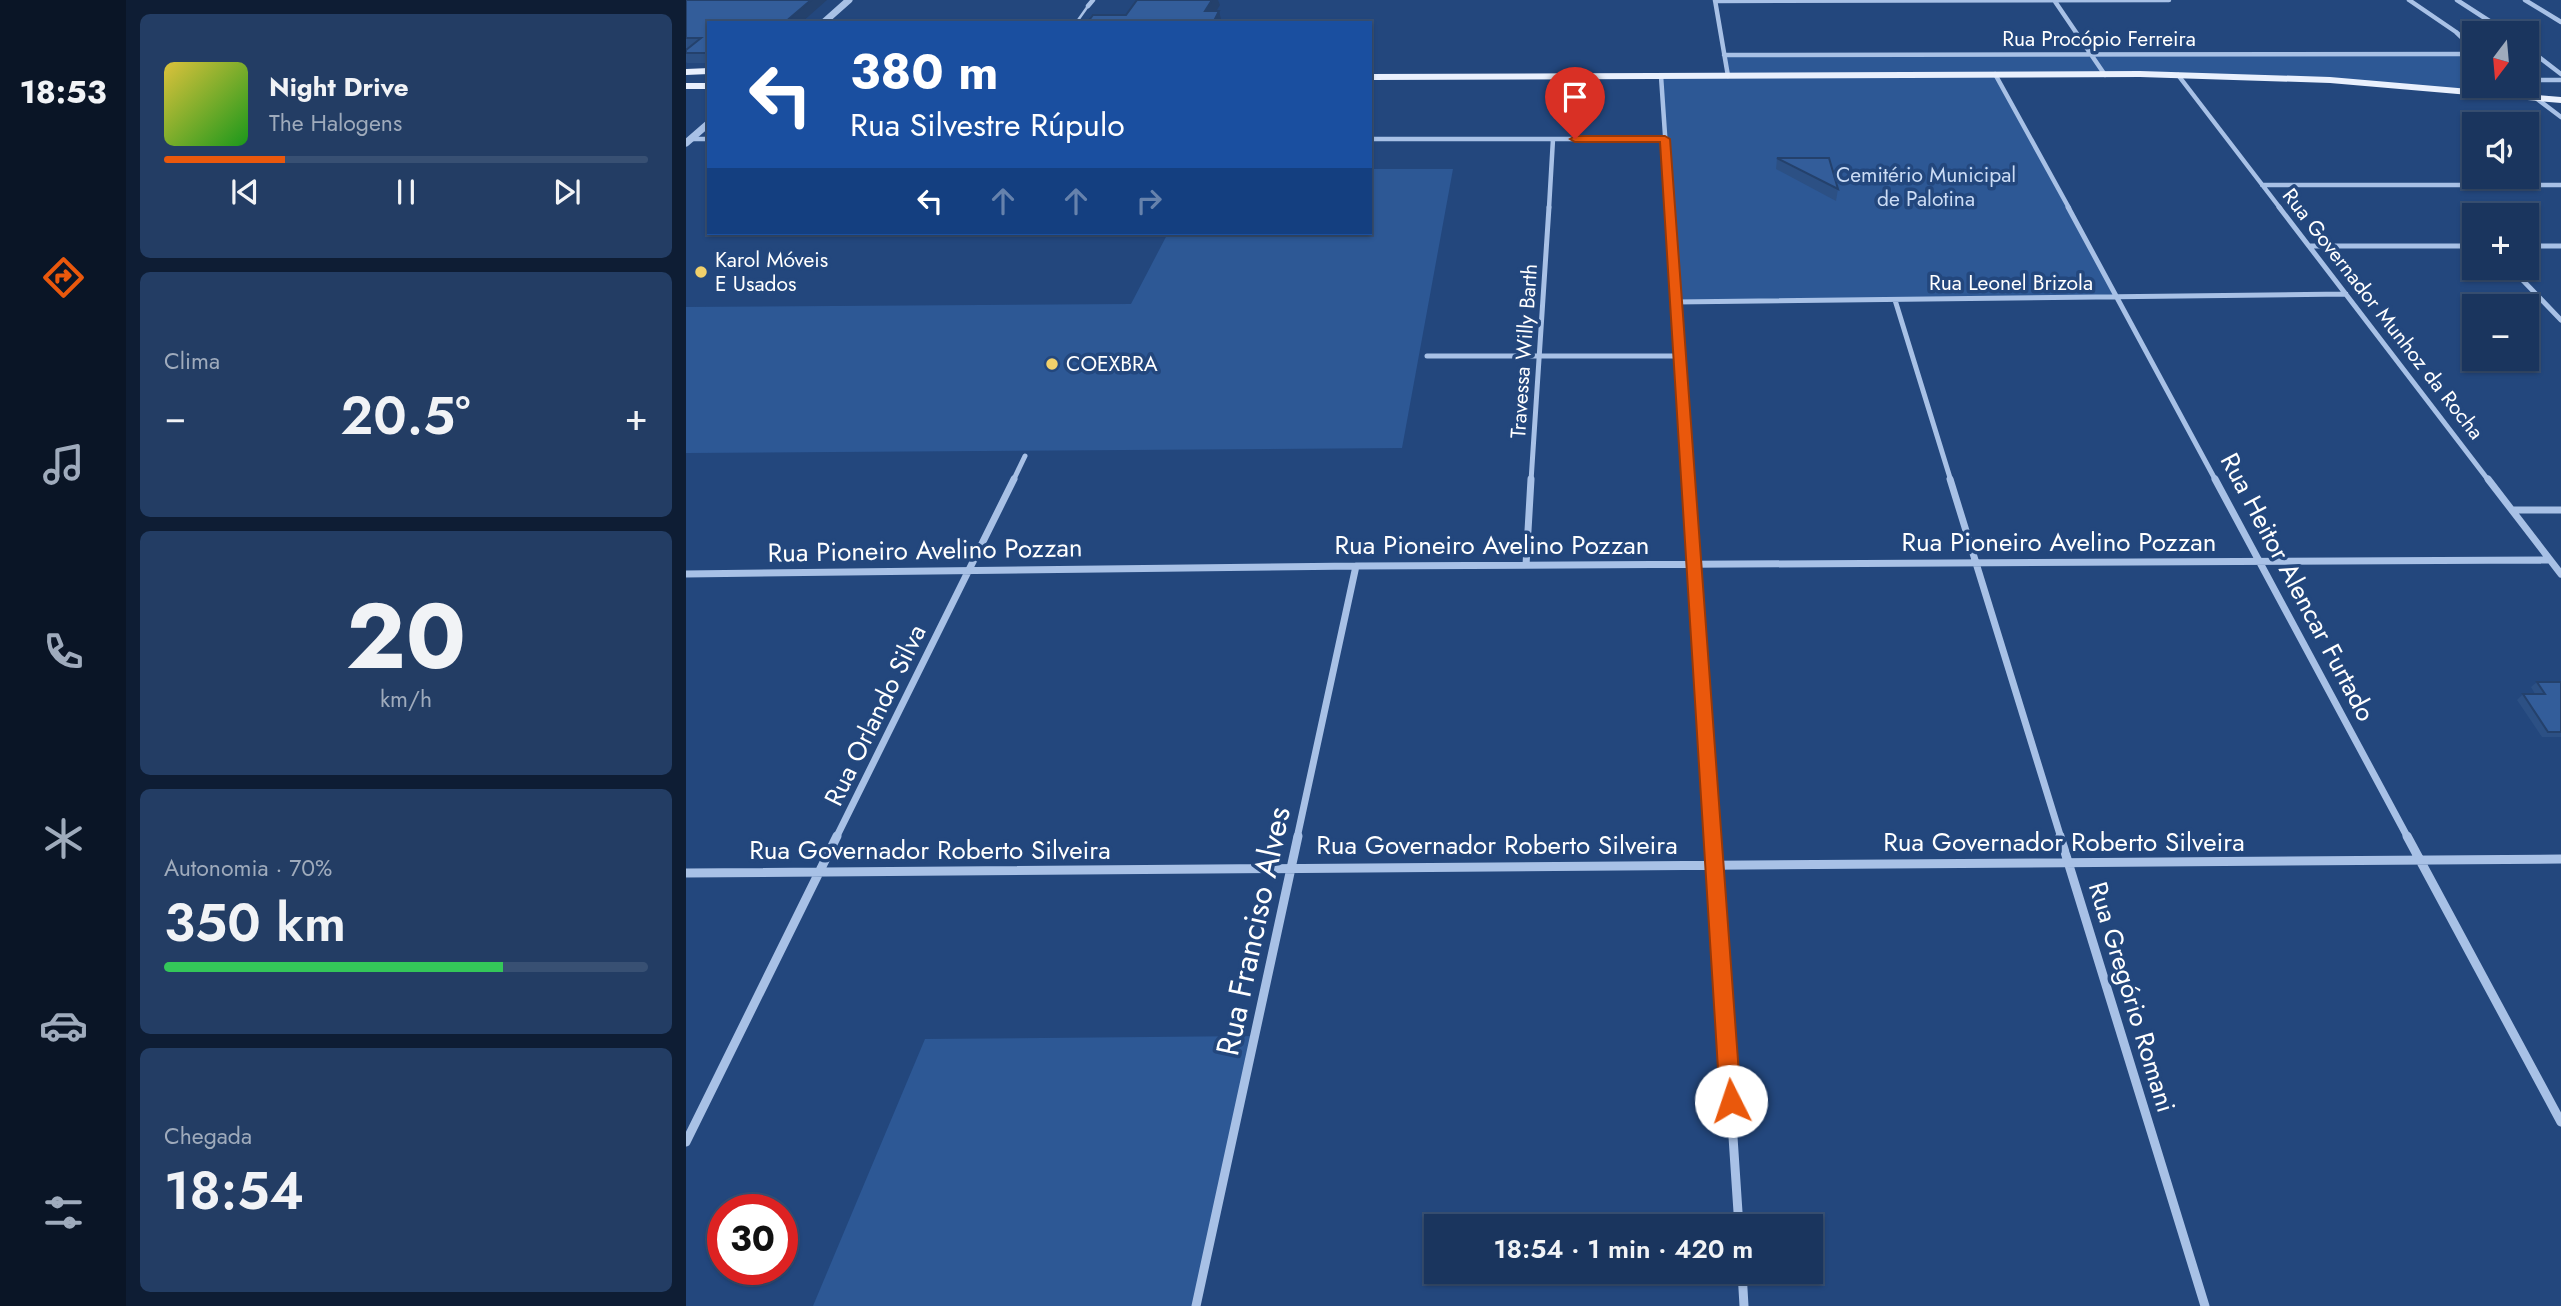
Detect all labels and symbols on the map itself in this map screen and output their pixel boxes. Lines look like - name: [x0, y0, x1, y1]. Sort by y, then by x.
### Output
- north arrow: [2462, 21, 2539, 98]
- street label: Rua Procópio Ferreira: [2002, 24, 2196, 54]
- pin: [1545, 67, 1605, 139]
- park label: Cemitério Municipal de Palotina: [1836, 160, 2016, 214]
- street label: Rua Governador Munhoz da Rocha: [2275, 182, 2491, 446]
- place label: Karol Móveis E Usados: [715, 245, 828, 299]
- street label: Travessa Willy Barth: [1503, 263, 1545, 439]
- marker: Karol Móveis E Usados: [693, 264, 709, 280]
- street label: Rua Leonel Brizola: [1929, 268, 2093, 298]
- place label: COEXBRA: [1066, 349, 1158, 379]
- marker: COEXBRA: [1044, 356, 1060, 372]
- street label: Rua Heitor Alencar Furtado: [2211, 446, 2385, 728]
- street label: Rua Pioneiro Avelino Pozzan: [1902, 523, 2216, 561]
- street label: Rua Pioneiro Avelino Pozzan: [1335, 526, 1649, 564]
- street label: Rua Pioneiro Avelino Pozzan: [767, 528, 1083, 572]
- street label: Rua Orlando Silva: [815, 618, 935, 812]
- street label: Rua Franciso Alves: [1204, 802, 1302, 1060]
- street label: Rua Governador Roberto Silveira: [1883, 823, 2245, 861]
- street label: Rua Governador Roberto Silveira: [1316, 826, 1678, 864]
- street label: Rua Governador Roberto Silveira: [749, 831, 1111, 869]
- street label: Rua Gregório Romani: [2079, 877, 2185, 1117]
- position arrow: [1694, 1064, 1768, 1138]
- speed limit sign: 30: [707, 1194, 798, 1285]

